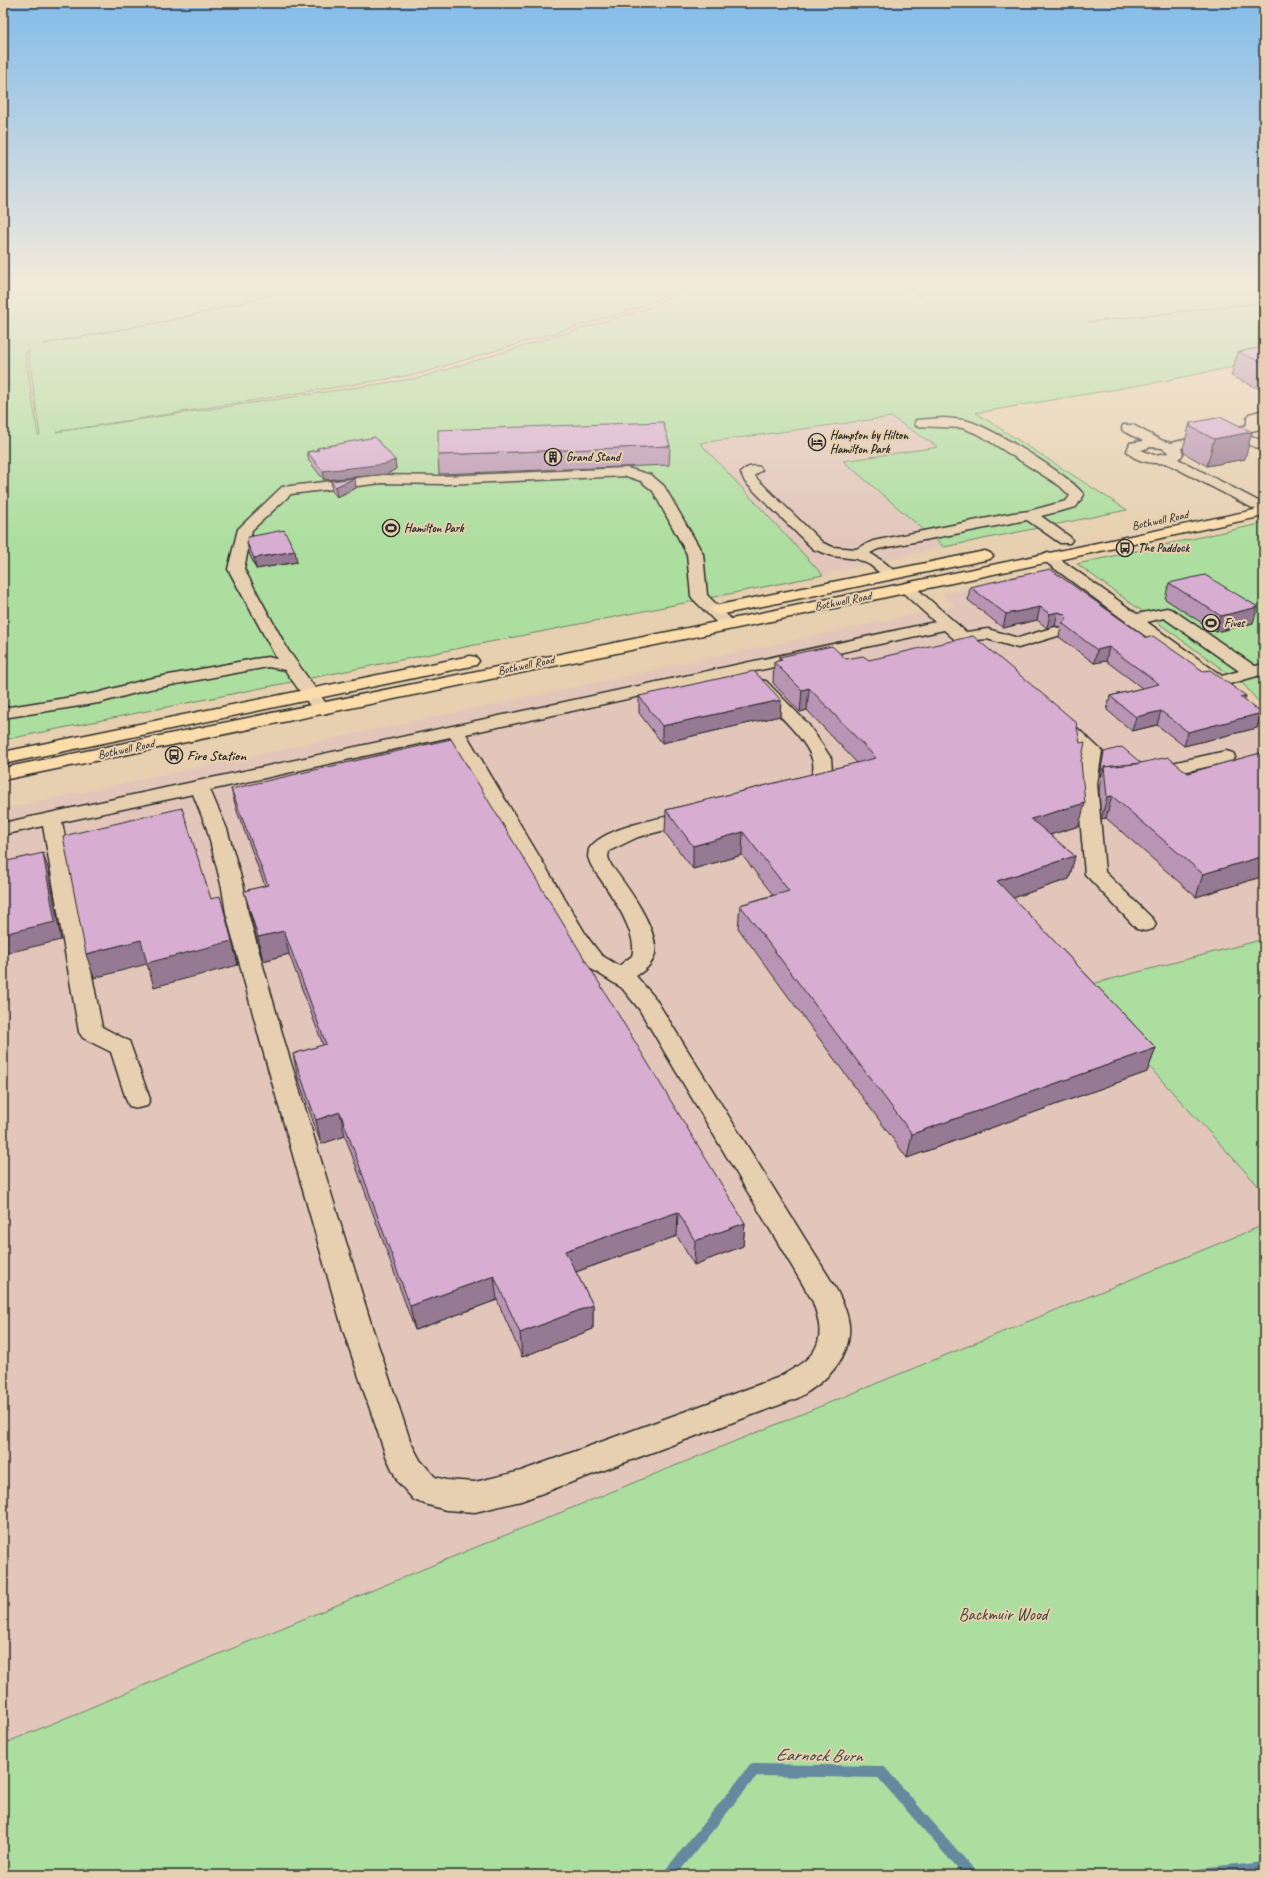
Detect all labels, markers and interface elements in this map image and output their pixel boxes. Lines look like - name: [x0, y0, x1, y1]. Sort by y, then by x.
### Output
- place label: Hampton by Hilton Hamilton Park: [830, 427, 909, 457]
- hotel icon: Hampton by Hilton Hamilton Park: [807, 432, 827, 452]
- building icon: Grand Stand: [543, 447, 563, 467]
- place label: Grand Stand: [566, 449, 622, 465]
- street label: Bothwell Road: [1130, 506, 1192, 534]
- sports icon: Hamilton Park: [381, 518, 401, 538]
- place label: Hamilton Park: [404, 520, 465, 536]
- bus stop icon: The Paddock: [1115, 538, 1135, 558]
- place label: The Paddock: [1138, 540, 1191, 556]
- street label: Bothwell Road: [813, 587, 875, 614]
- sports icon: Fives: [1201, 613, 1221, 633]
- place label: Fives: [1224, 615, 1246, 631]
- street label: Bothwell Road: [496, 651, 558, 679]
- street label: Bothwell Road: [96, 735, 158, 763]
- bus stop icon: Fire Station: [164, 745, 184, 765]
- place label: Fire Station: [187, 747, 246, 764]
- park label: Backmuir Wood: [959, 1604, 1051, 1625]
- water label: Earnock Burn: [776, 1743, 864, 1767]

